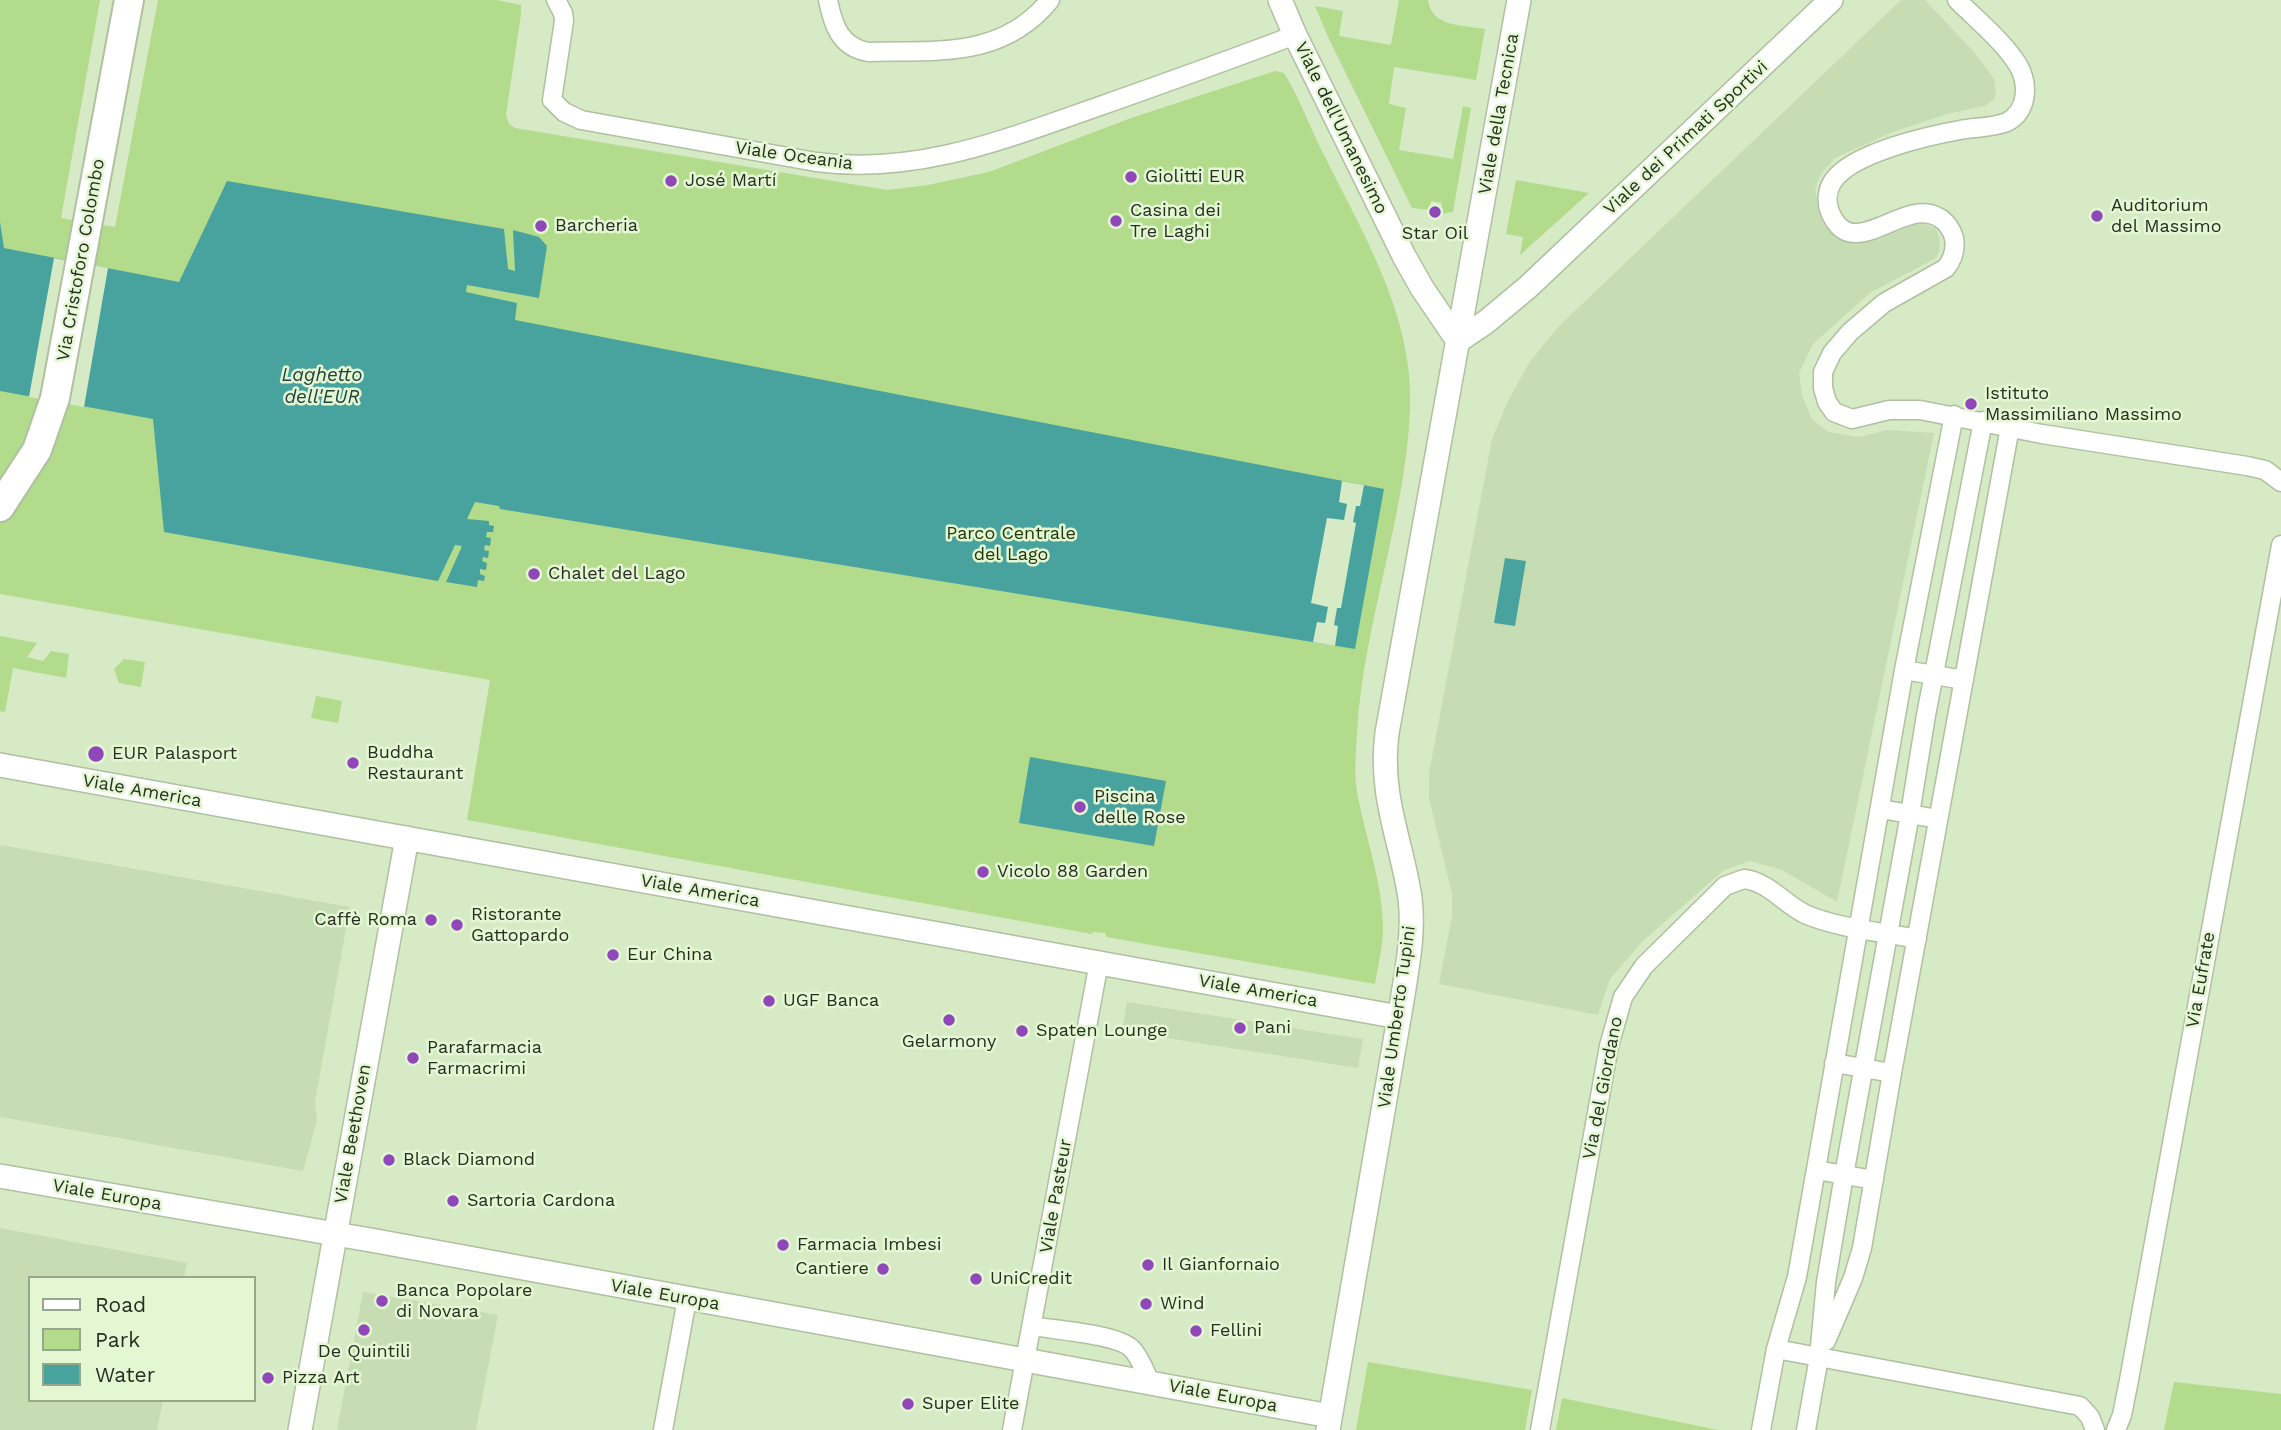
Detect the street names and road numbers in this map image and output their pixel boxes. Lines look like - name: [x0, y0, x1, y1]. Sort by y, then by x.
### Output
- street label: Viale della Tecnica: [1474, 32, 1524, 196]
- street label: Viale dell'Umanesimo: [1290, 38, 1392, 218]
- street label: Viale dei Primati Sportivi: [1599, 56, 1773, 220]
- street label: Viale Oceania: [734, 137, 854, 175]
- street label: Via Cristoforo Colombo: [53, 157, 109, 363]
- street label: Viale America: [81, 770, 203, 812]
- street label: Viale America: [639, 870, 761, 912]
- street label: Viale Umberto Tupini: [1373, 924, 1421, 1110]
- street label: Via Eufrate: [2182, 930, 2220, 1030]
- street label: Viale America: [1197, 970, 1319, 1012]
- street label: Via del Giordano: [1579, 1015, 1627, 1161]
- street label: Viale Beethoven: [330, 1063, 376, 1205]
- street label: Viale Pasteur: [1035, 1137, 1077, 1255]
- street label: Viale Europa: [51, 1175, 163, 1215]
- street label: Viale Europa: [609, 1275, 721, 1315]
- street label: Viale Europa: [1167, 1375, 1279, 1417]

